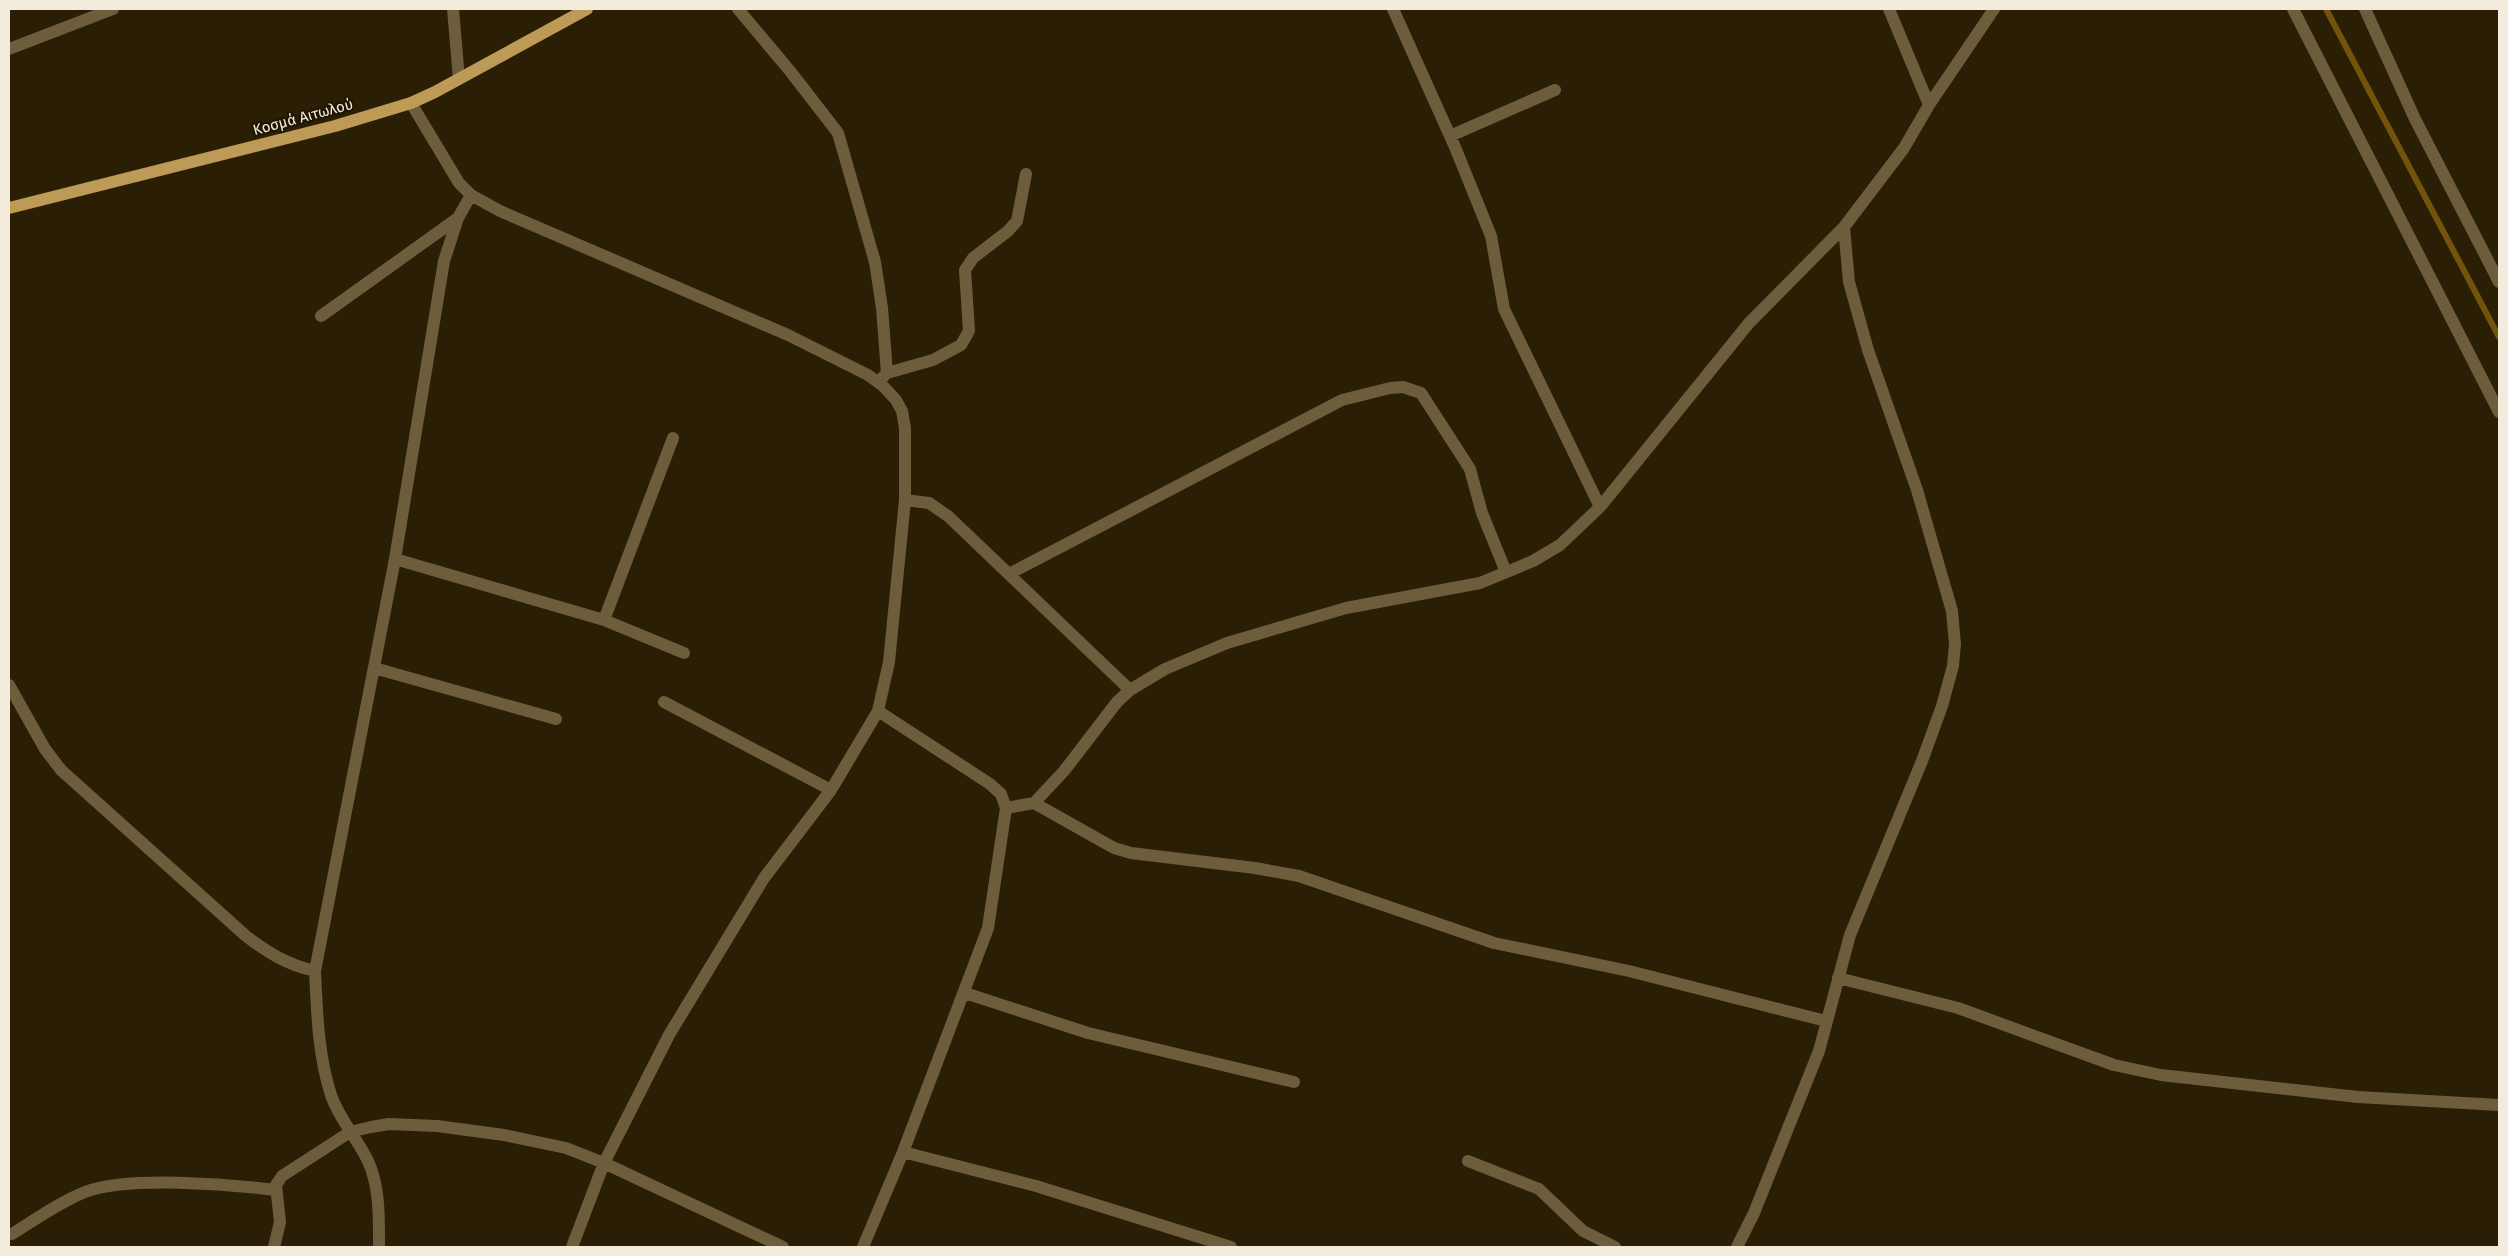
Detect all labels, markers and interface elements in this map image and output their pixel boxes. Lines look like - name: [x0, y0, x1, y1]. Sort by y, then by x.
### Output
- street label: Κοσμά Αιτωλού: [251, 95, 355, 139]

